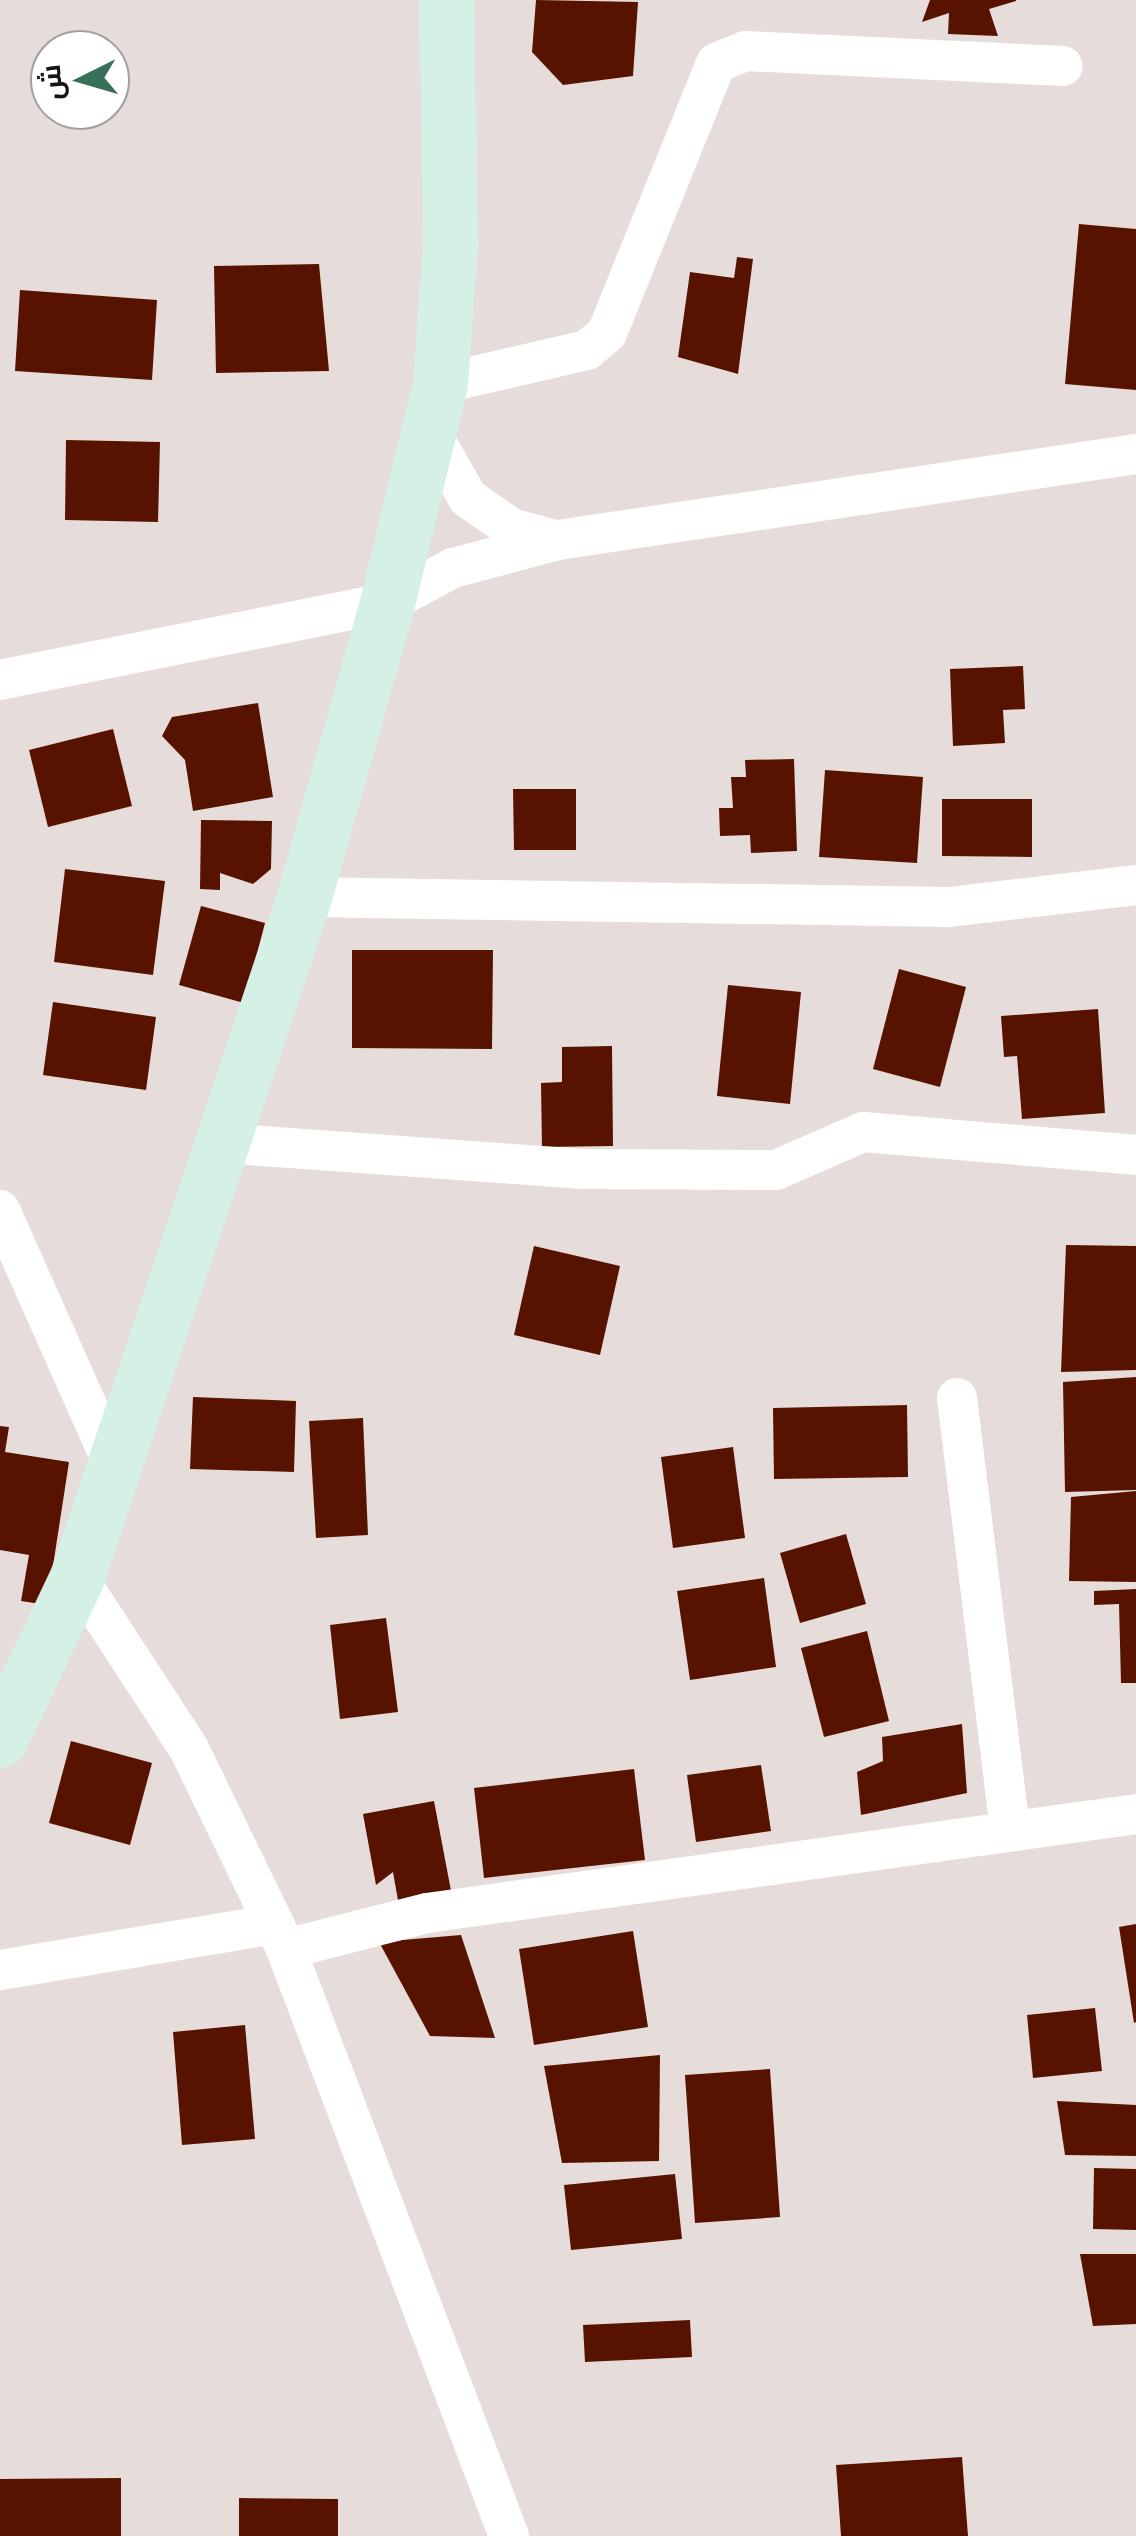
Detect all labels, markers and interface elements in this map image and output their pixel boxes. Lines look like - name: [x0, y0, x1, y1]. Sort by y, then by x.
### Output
- north arrow: [30, 30, 130, 130]
- text: ش: [34, 63, 70, 102]

